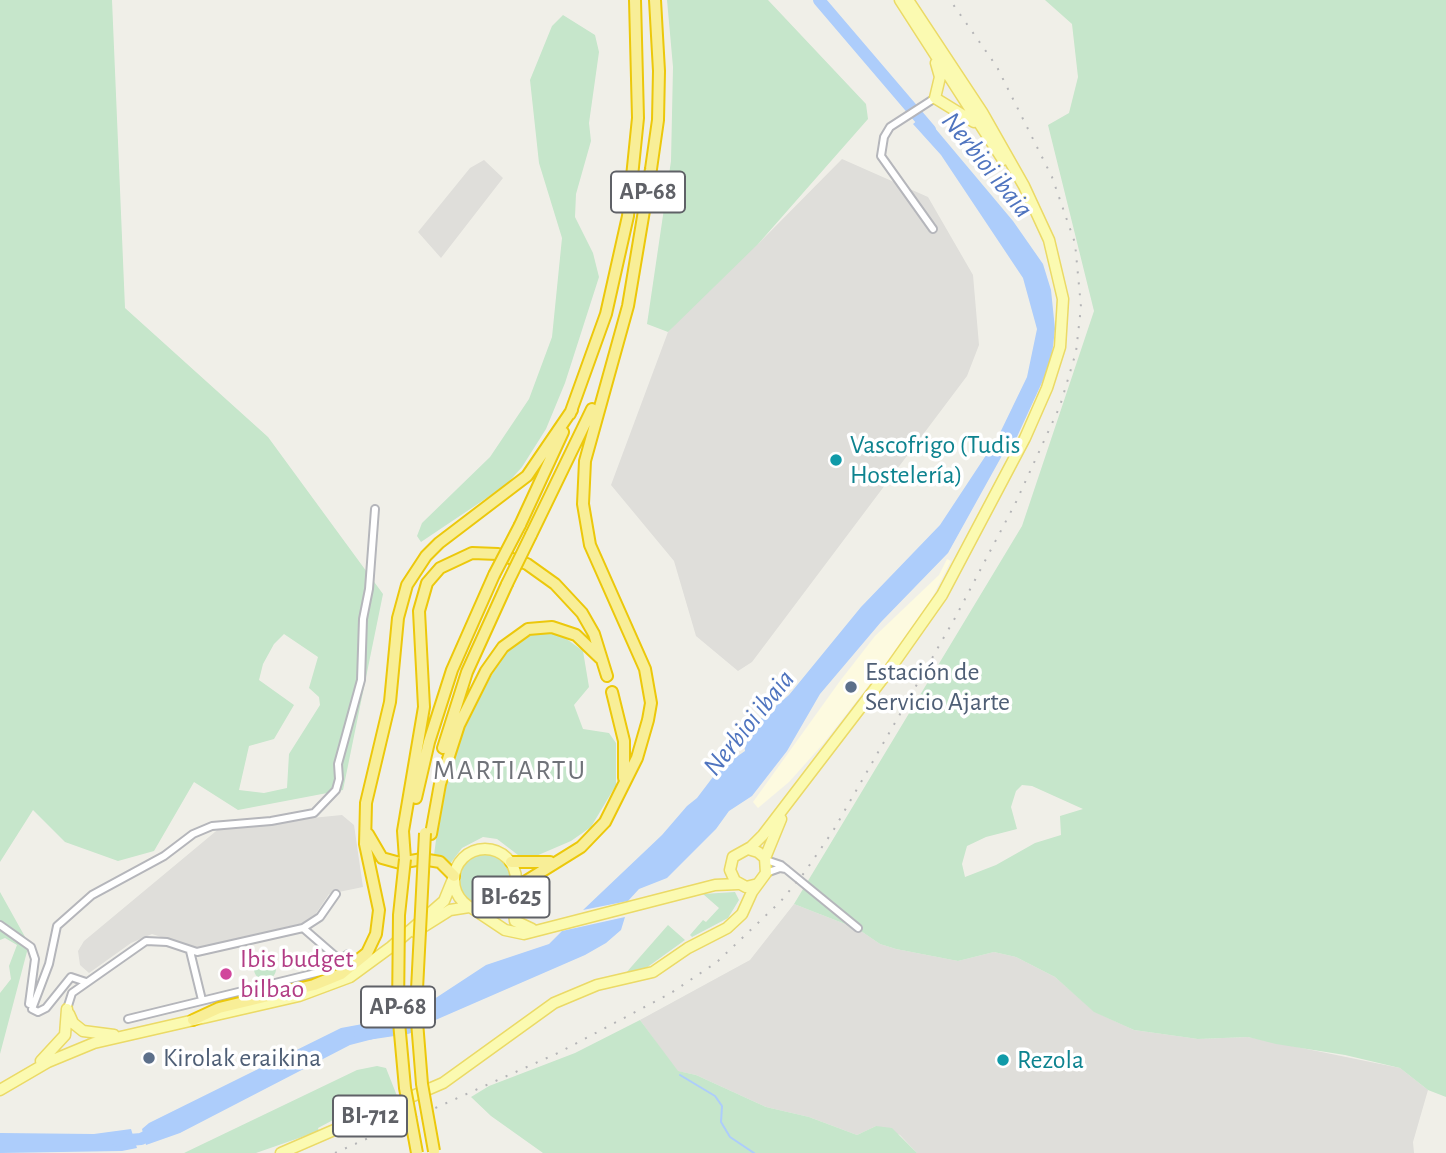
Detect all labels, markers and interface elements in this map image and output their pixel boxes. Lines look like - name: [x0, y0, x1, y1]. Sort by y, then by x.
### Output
- water label: Nerbioi ibaia: [934, 105, 1040, 225]
- road number: AP-68: [611, 172, 685, 212]
- place label: Vascofrigo (Tudis Hostelería): [850, 429, 1020, 490]
- marker: Vascofrigo (Tudis Hostelería): [828, 452, 844, 468]
- place label: Estación de Servicio Ajarte: [865, 656, 1010, 718]
- water label: Nerbioi ibaia: [696, 663, 802, 783]
- marker: Estación de Servicio Ajarte: [843, 679, 859, 695]
- district label: MARTIARTU: [434, 754, 586, 788]
- road number: BI-625: [472, 876, 550, 917]
- place label: Ibis budget bilbao: [240, 943, 353, 1004]
- marker: Ibis budget bilbao: [218, 966, 234, 982]
- road number: AP-68: [361, 987, 435, 1028]
- place label: Kirolak eraikina: [163, 1042, 321, 1074]
- place label: Rezola: [1017, 1044, 1084, 1076]
- marker: Kirolak eraikina: [141, 1050, 157, 1066]
- marker: Rezola: [995, 1052, 1011, 1068]
- road number: BI-712: [333, 1096, 407, 1136]

